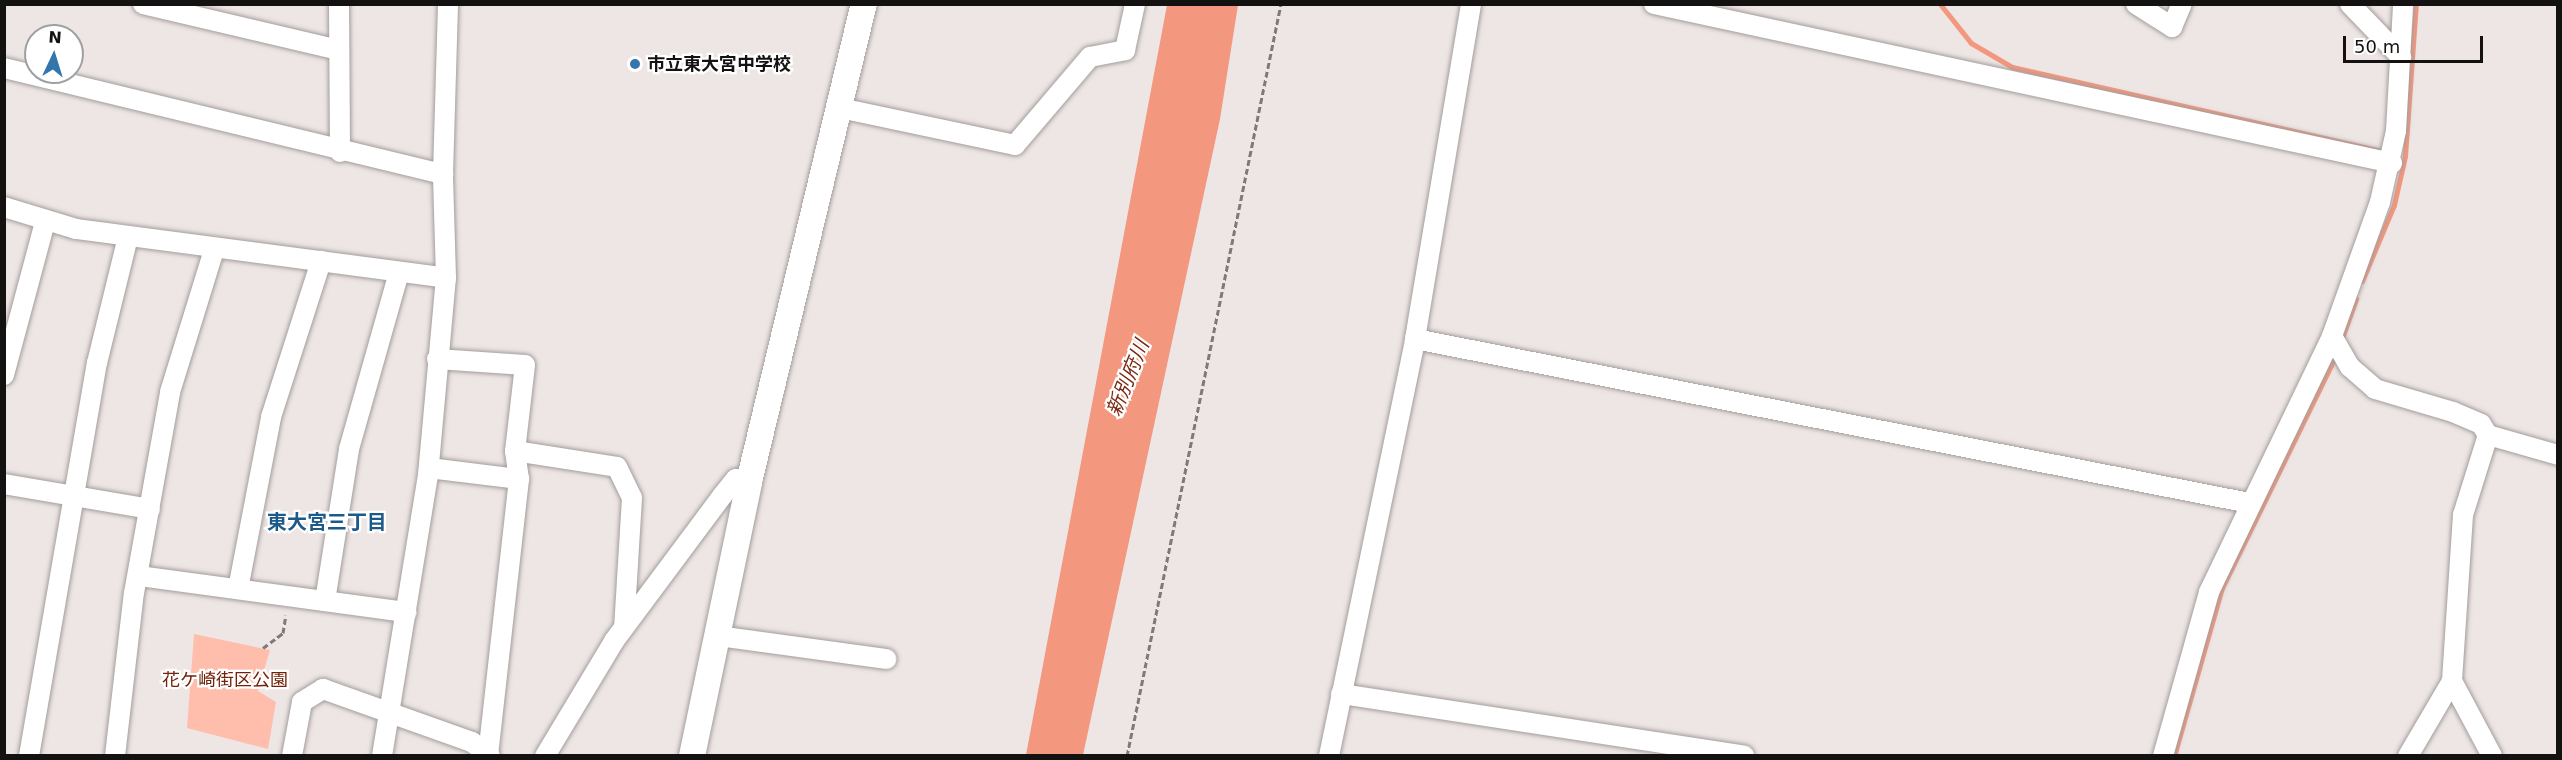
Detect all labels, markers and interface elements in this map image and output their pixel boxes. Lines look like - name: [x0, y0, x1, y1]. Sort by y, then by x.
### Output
- north arrow: [24, 24, 84, 84]
- scale bar: [2346, 24, 2486, 62]
- text: N: [48, 28, 62, 47]
- text: 50 m: [2354, 36, 2400, 57]
- place label: 市立東大宮中学校: [647, 53, 791, 75]
- marker: 市立東大宮中学校: [628, 57, 642, 71]
- water label: 新別府川: [1102, 336, 1154, 420]
- district label: 東大宮三丁目: [267, 510, 387, 534]
- park label: 花ケ崎街区公園: [162, 669, 288, 691]

